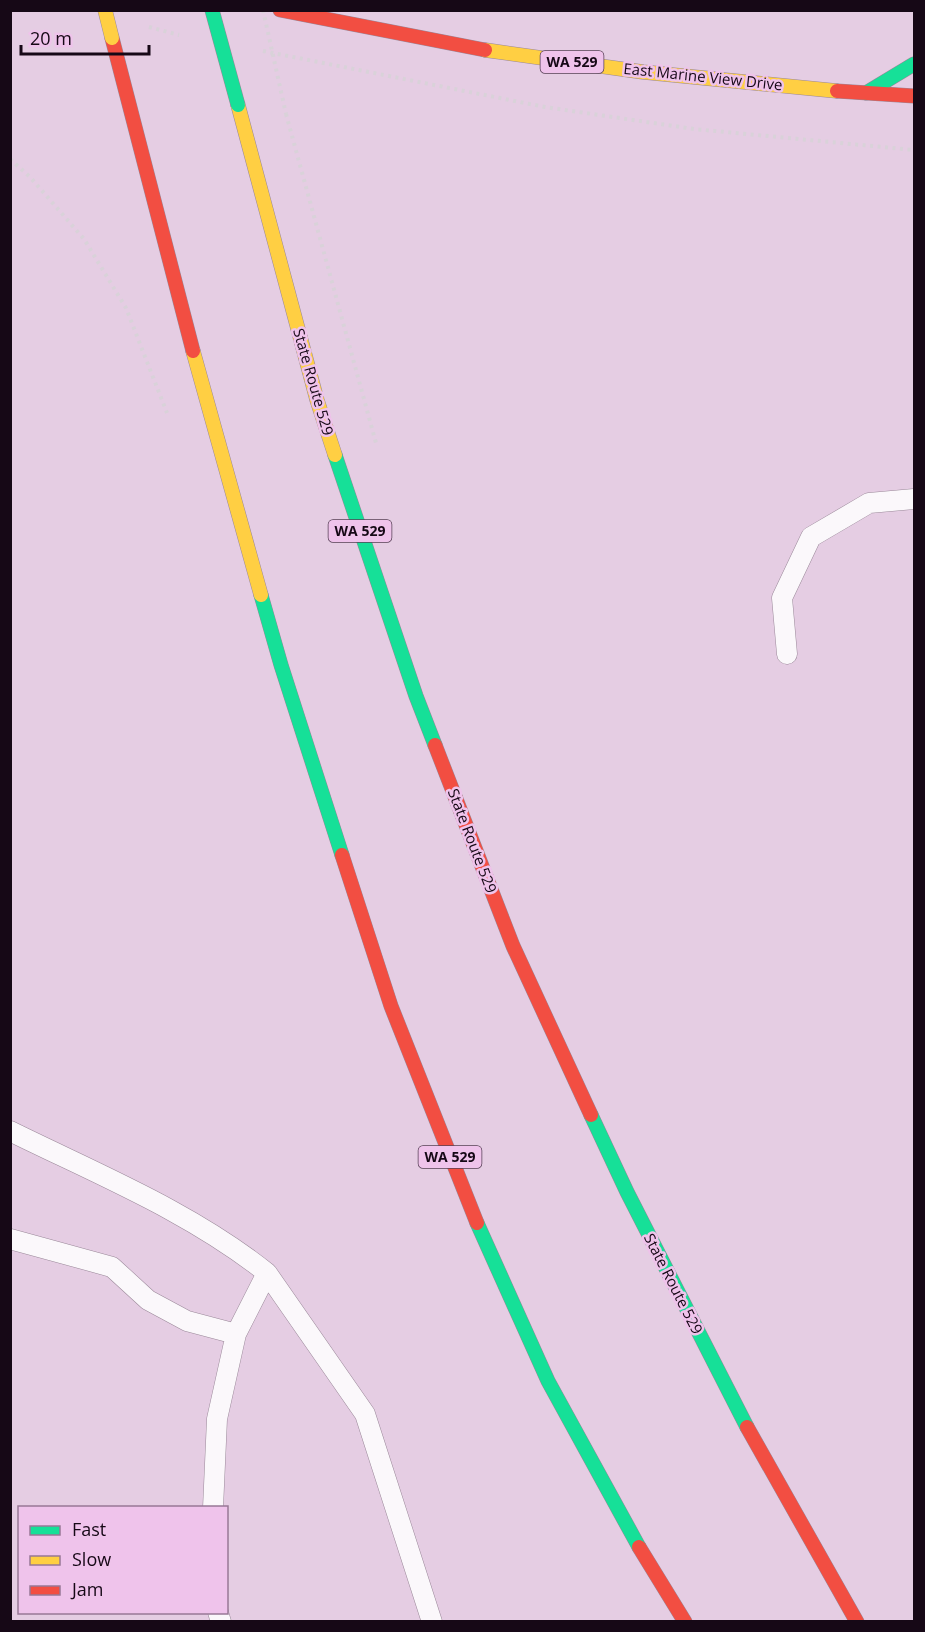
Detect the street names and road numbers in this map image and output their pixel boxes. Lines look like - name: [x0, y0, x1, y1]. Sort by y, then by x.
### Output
- road number: WA 529: [540, 51, 604, 73]
- street label: East Marine View Drive: [623, 58, 784, 94]
- street label: State Route 529: [289, 326, 339, 438]
- road number: WA 529: [328, 520, 392, 542]
- street label: State Route 529: [444, 785, 502, 896]
- road number: WA 529: [418, 1146, 482, 1168]
- street label: State Route 529: [640, 1230, 708, 1337]

